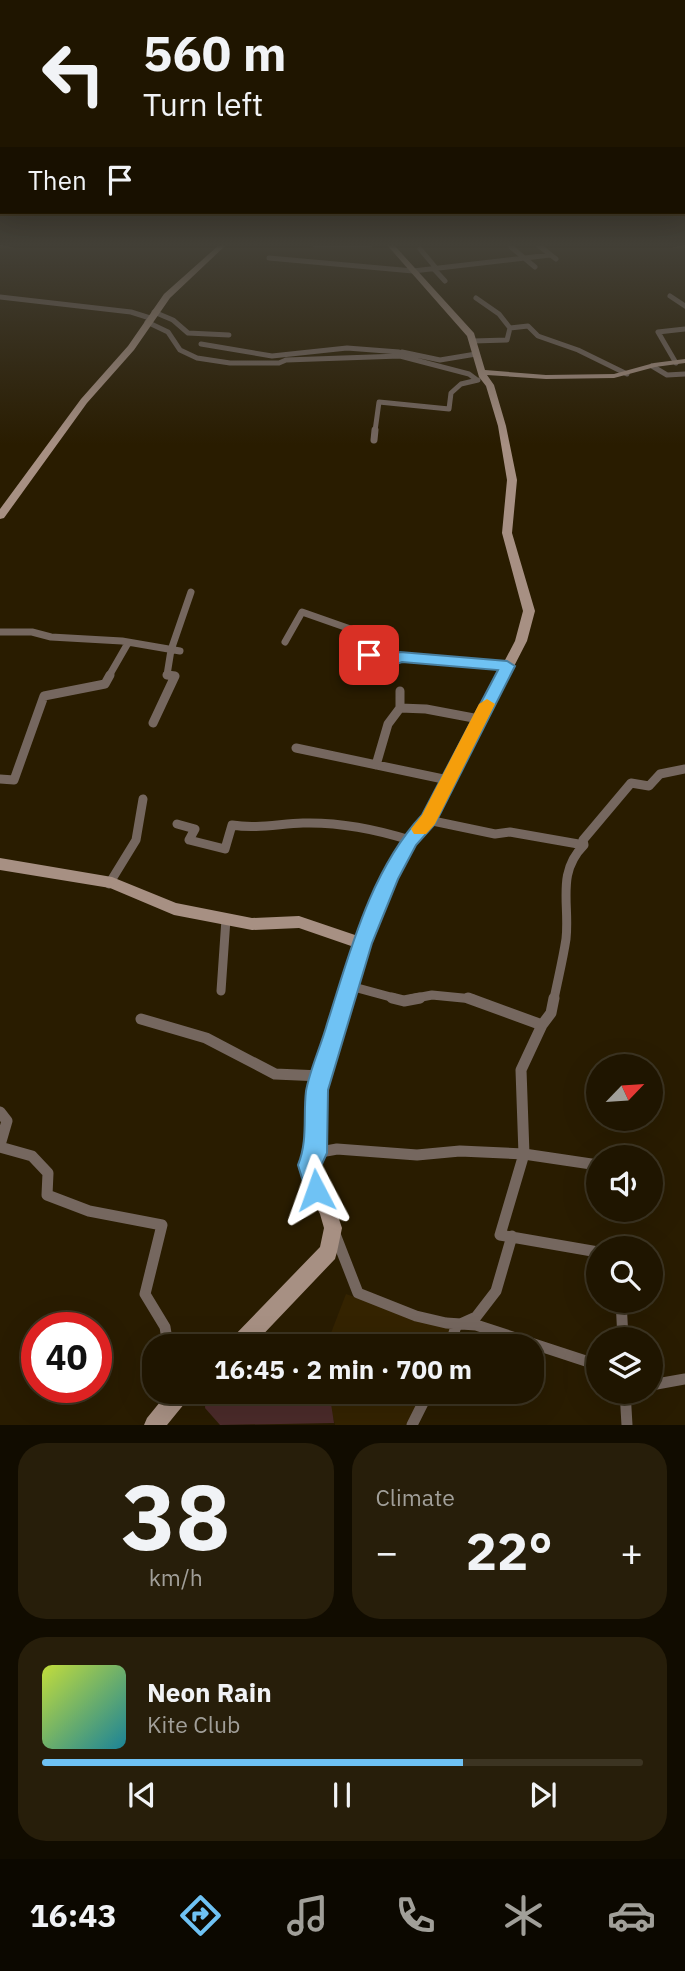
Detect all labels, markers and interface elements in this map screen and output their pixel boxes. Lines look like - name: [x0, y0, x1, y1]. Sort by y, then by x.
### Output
- text: 560 m: [143, 21, 287, 84]
- icon: left: [28, 28, 119, 119]
- text: Turn left: [143, 83, 263, 125]
- icon: arrive: [101, 161, 139, 199]
- text: Then: [28, 163, 87, 197]
- pin: [339, 625, 399, 685]
- icon: arrive: [350, 636, 388, 674]
- north arrow: [586, 1054, 663, 1130]
- map controls: [586, 1054, 663, 1404]
- button: sound: [586, 1145, 663, 1222]
- position arrow: [279, 1153, 353, 1227]
- button: search: [586, 1236, 663, 1313]
- speed limit sign: 40: [21, 1312, 112, 1403]
- button: layers: [586, 1327, 663, 1404]
- text: 16:45 · 2 min · 700 m: [214, 1352, 472, 1386]
- text: 38: [121, 1457, 230, 1575]
- text: Climate: [376, 1482, 455, 1512]
- text: 22°: [466, 1517, 553, 1584]
- text: −: [376, 1527, 398, 1576]
- text: +: [620, 1527, 643, 1576]
- text: km/h: [149, 1562, 203, 1592]
- text: Neon Rain: [147, 1675, 272, 1709]
- text: Kite Club: [147, 1709, 240, 1739]
- icon: previous: [123, 1776, 161, 1814]
- icon: pause: [323, 1776, 361, 1814]
- icon: next: [524, 1776, 562, 1814]
- icon: directions: [176, 1891, 225, 1940]
- icon: music: [283, 1891, 332, 1940]
- icon: phone: [391, 1891, 440, 1940]
- icon: climate: [499, 1891, 548, 1940]
- icon: car: [607, 1891, 656, 1940]
- text: 16:43: [29, 1894, 117, 1936]

